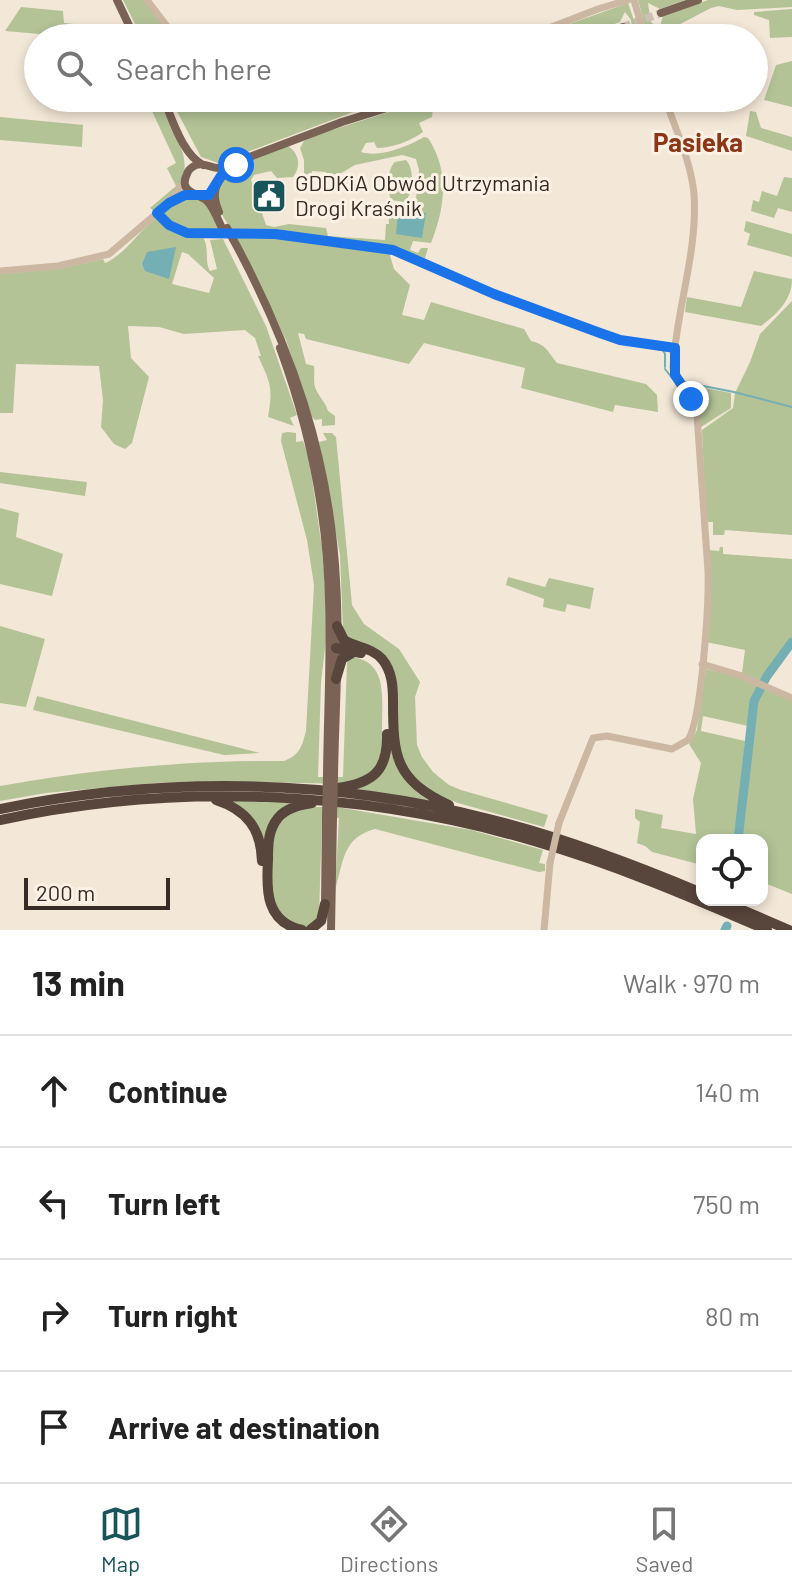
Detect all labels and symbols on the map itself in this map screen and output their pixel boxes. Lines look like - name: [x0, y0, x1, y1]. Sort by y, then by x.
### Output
- district label: Pasieka: [653, 126, 743, 157]
- route start: [218, 147, 254, 183]
- place label: GDDKiA Obwód Utrzymania Drogi Kraśnik: [295, 169, 550, 220]
- public building icon: GDDKiA Obwód Utrzymania Drogi Kraśnik: [250, 177, 288, 215]
- route end: [673, 381, 709, 417]
- scale bar: [24, 874, 170, 910]

